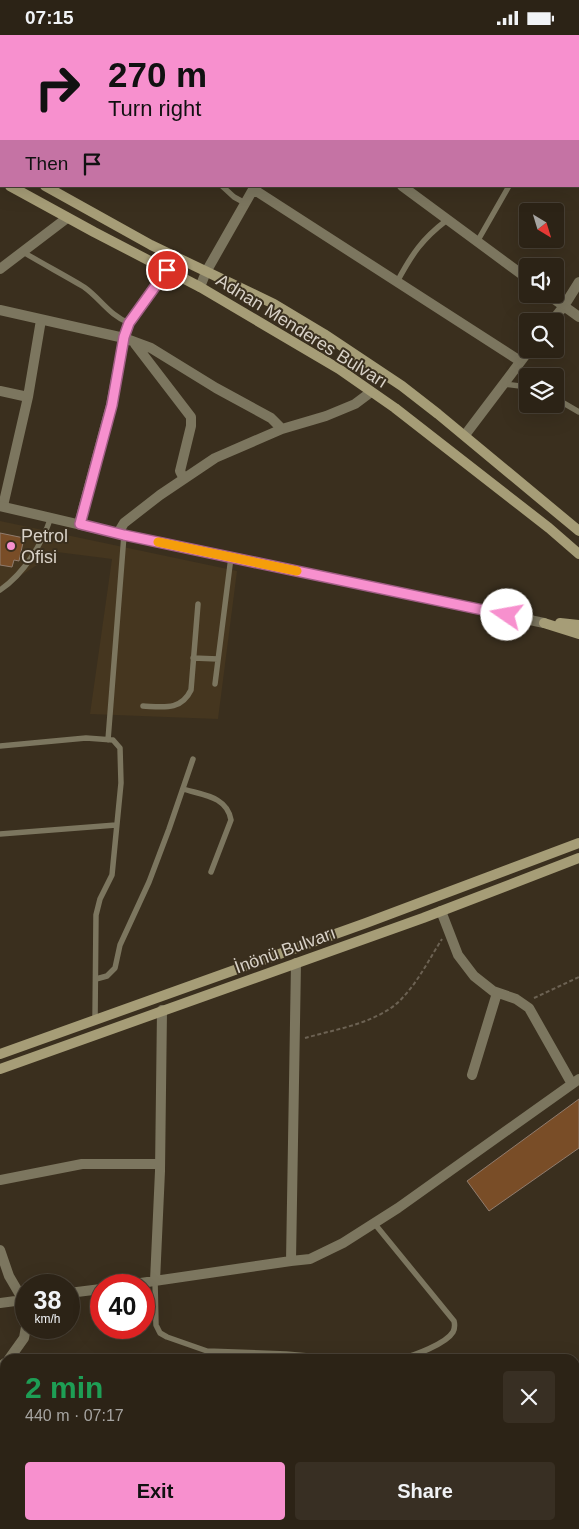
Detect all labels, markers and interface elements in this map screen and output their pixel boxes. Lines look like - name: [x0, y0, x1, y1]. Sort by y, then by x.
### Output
- text: 07:15: [25, 7, 74, 28]
- icon: right: [25, 55, 90, 120]
- text: 270 m: [108, 55, 207, 94]
- text: Turn right: [108, 96, 201, 121]
- icon: arrive: [78, 150, 106, 178]
- text: Then: [25, 153, 68, 174]
- north arrow: [519, 203, 564, 247]
- map controls: [519, 203, 564, 413]
- pin: [146, 249, 188, 291]
- icon: arrive: [153, 256, 181, 284]
- button: sound: [519, 258, 564, 303]
- street label: Adnan Menderes Bulvarı: [213, 270, 391, 392]
- button: search: [519, 313, 564, 358]
- button: layers: [519, 368, 564, 413]
- place label: Petrol Ofisi: [21, 526, 68, 567]
- marker: Petrol Ofisi: [5, 540, 17, 552]
- position arrow: [480, 588, 532, 640]
- street label: İnönü Bulvarı: [232, 922, 338, 978]
- speed limit sign: 40: [90, 1274, 155, 1339]
- text: 38: [34, 1286, 61, 1314]
- text: km/h: [34, 1312, 61, 1326]
- text: 2 min: [25, 1371, 103, 1404]
- button: close: [503, 1371, 555, 1423]
- text: 440 m · 07:17: [25, 1407, 124, 1424]
- button: Exit: [25, 1462, 285, 1520]
- button: Share: [295, 1462, 555, 1520]

